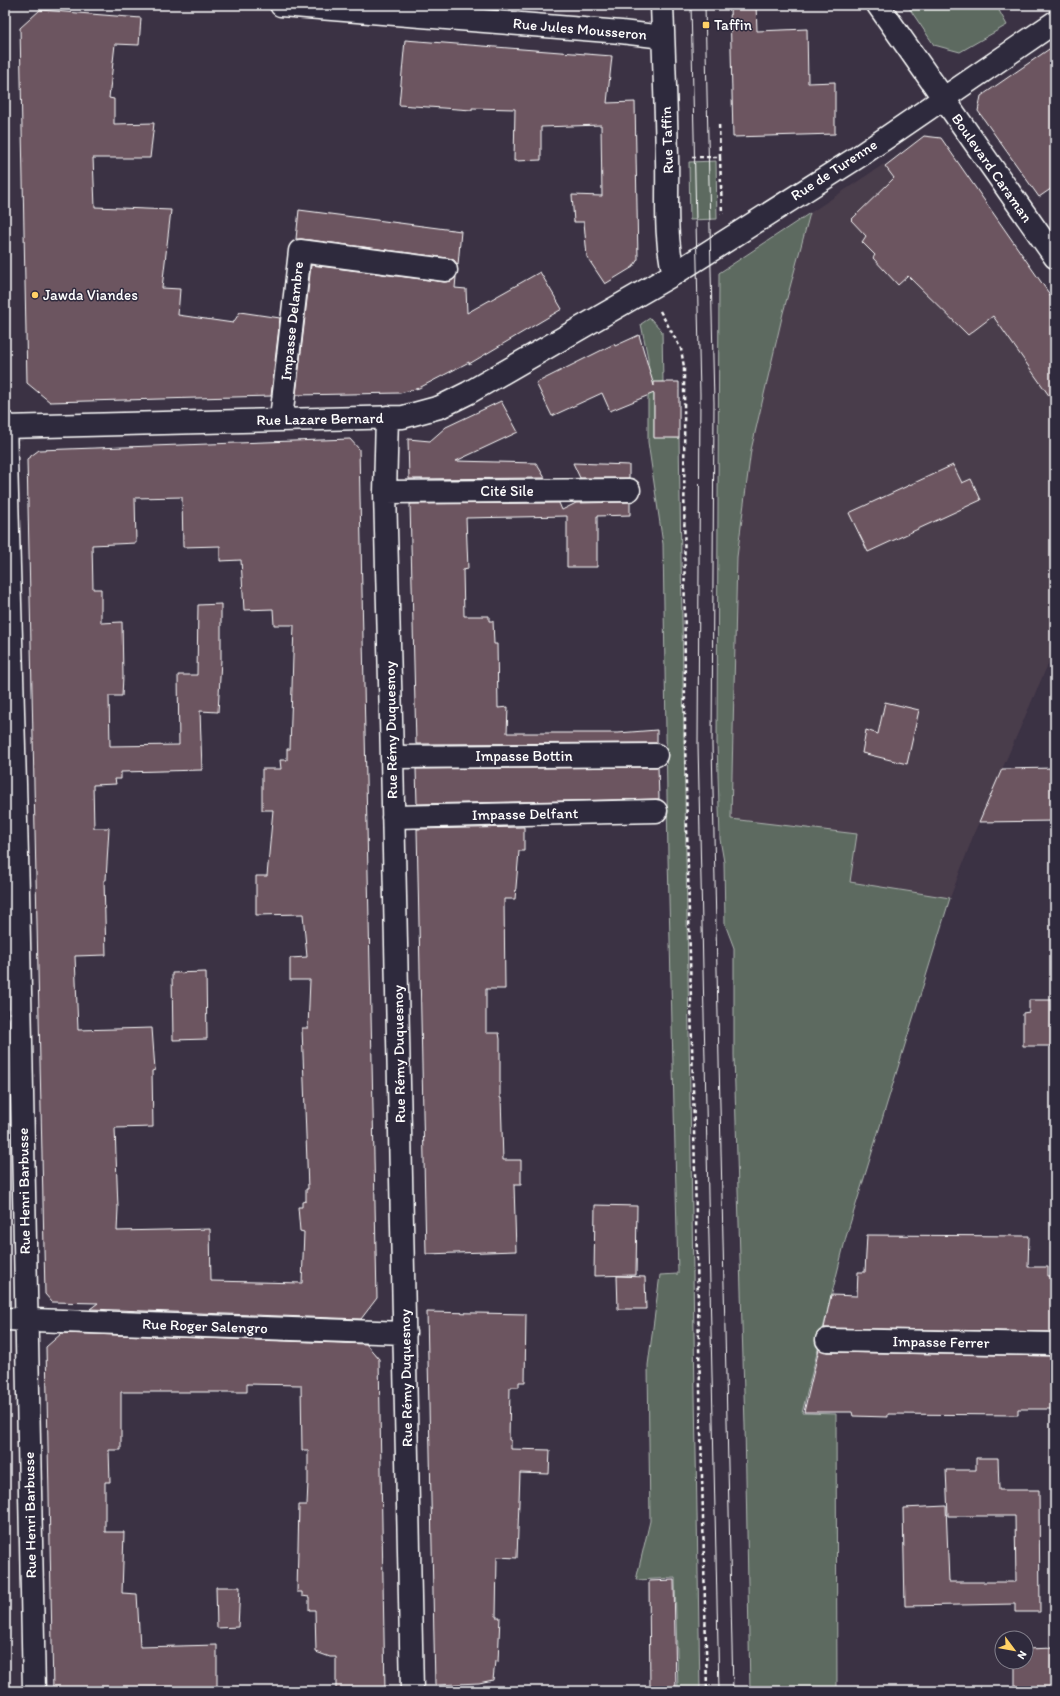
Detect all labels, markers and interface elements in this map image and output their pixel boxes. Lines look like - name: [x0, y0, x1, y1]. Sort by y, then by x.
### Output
- street label: Rue Jules Mousseron: [512, 14, 648, 44]
- place label: Taffin: [714, 16, 753, 34]
- marker: Taffin: [701, 20, 711, 30]
- street label: Rue Taffin: [657, 106, 677, 174]
- street label: Boulevard Caraman: [948, 110, 1037, 226]
- street label: Rue de Turenne: [787, 135, 881, 205]
- street label: Impasse Delambre: [277, 260, 307, 382]
- place label: Jawda Viandes: [43, 286, 138, 304]
- marker: Jawda Viandes: [30, 290, 40, 300]
- street label: Rue Lazare Bernard: [256, 409, 384, 429]
- street label: Cité Sile: [480, 482, 534, 500]
- street label: Rue Rémy Duquesnoy: [381, 661, 401, 799]
- street label: Impasse Bottin: [475, 747, 573, 765]
- street label: Impasse Delfant: [472, 804, 579, 824]
- street label: Rue Rémy Duquesnoy: [389, 985, 409, 1123]
- street label: Rue Henri Barbusse: [14, 1128, 34, 1254]
- street label: Rue Rémy Duquesnoy: [396, 1309, 416, 1447]
- street label: Rue Roger Salengro: [142, 1315, 268, 1337]
- street label: Impasse Ferrer: [892, 1332, 990, 1352]
- street label: Rue Henri Barbusse: [20, 1452, 40, 1578]
- north arrow: [994, 1630, 1034, 1670]
- text: N: [1015, 1648, 1030, 1662]

